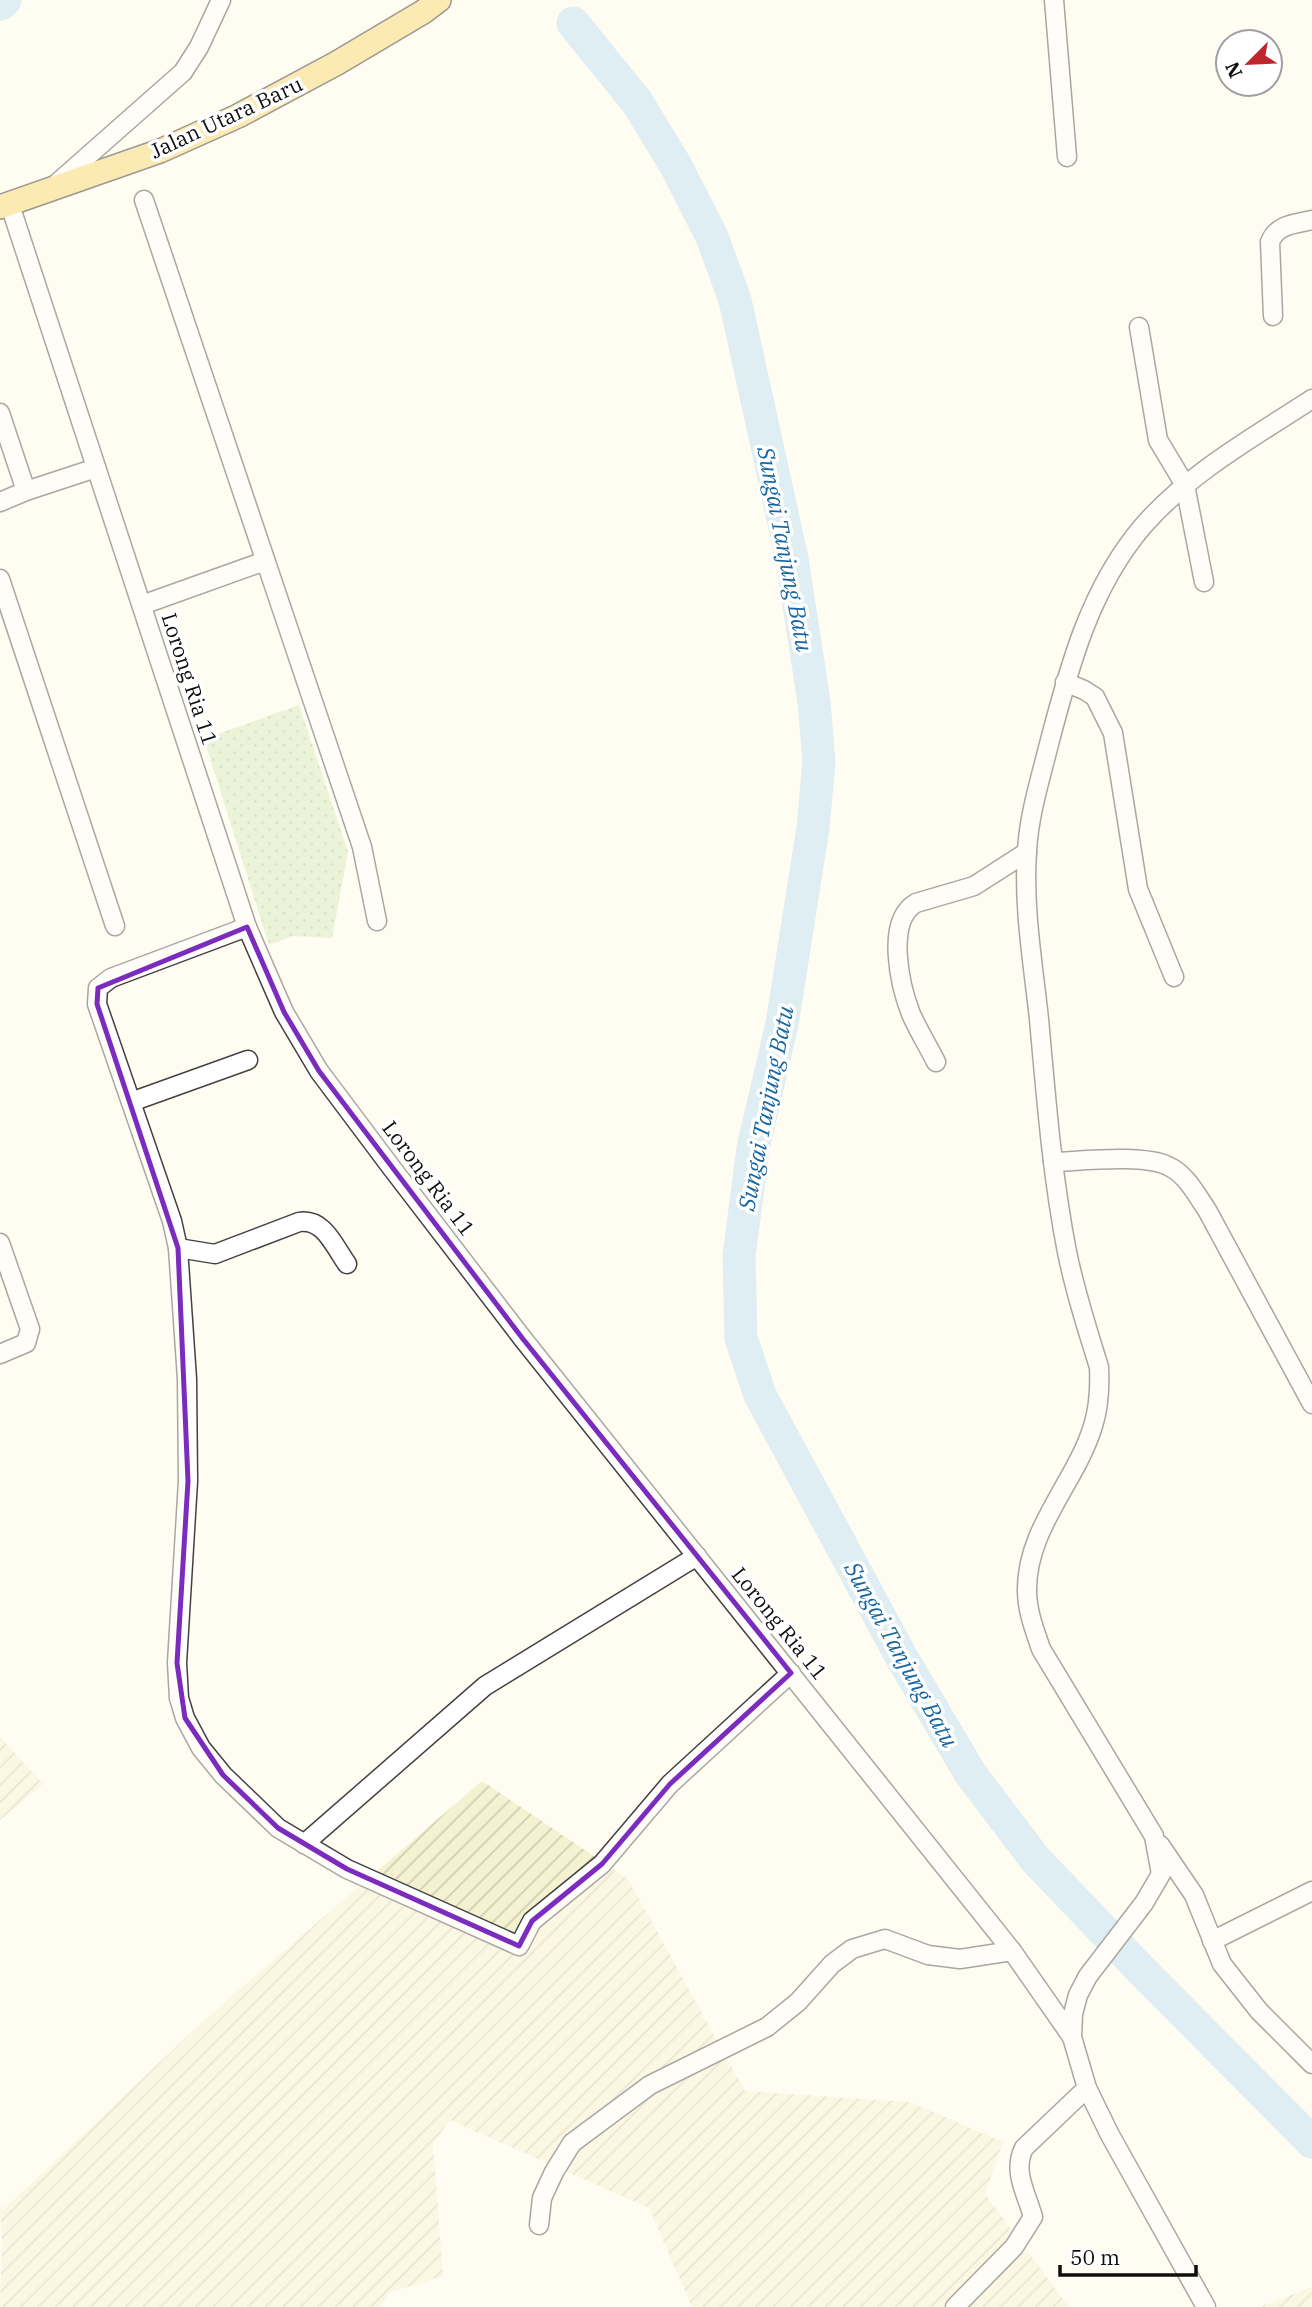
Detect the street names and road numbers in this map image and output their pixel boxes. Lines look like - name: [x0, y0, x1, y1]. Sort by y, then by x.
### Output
- street label: Jalan Utara Baru: [145, 69, 307, 165]
- street label: Lorong Ria 11: [155, 609, 225, 749]
- street label: Lorong Ria 11: [376, 1115, 482, 1241]
- street label: Lorong Ria 11: [726, 1561, 834, 1685]

